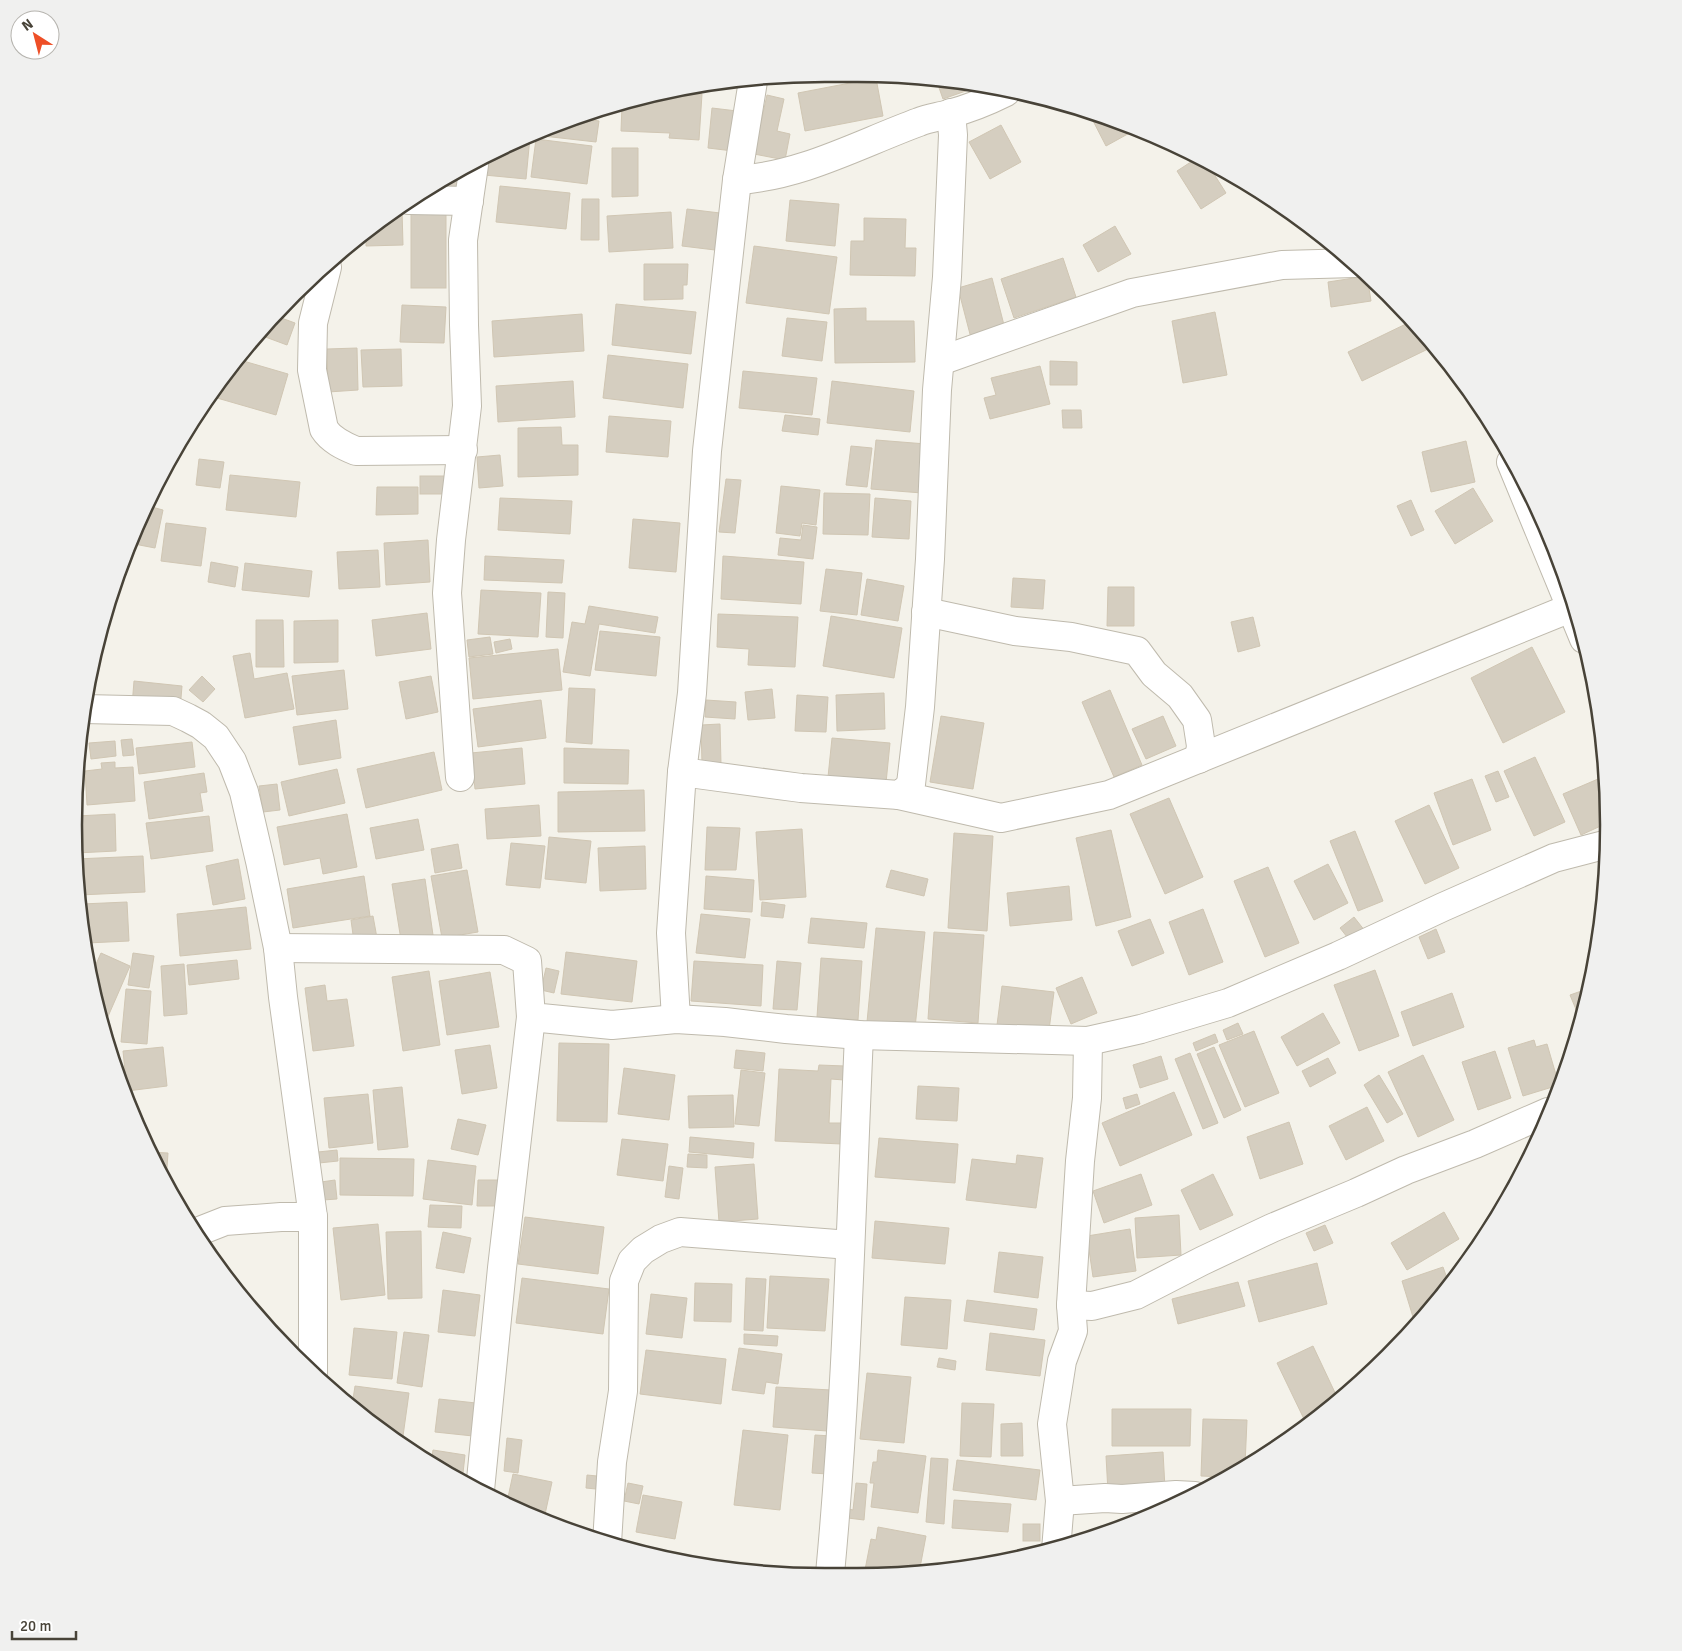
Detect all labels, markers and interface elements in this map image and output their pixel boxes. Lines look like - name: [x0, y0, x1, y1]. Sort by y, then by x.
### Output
- north arrow: [10, 10, 60, 60]
- text: N: [19, 15, 37, 35]
- scale bar: [12, 1608, 76, 1640]
- text: 20 m: [20, 1617, 51, 1635]

